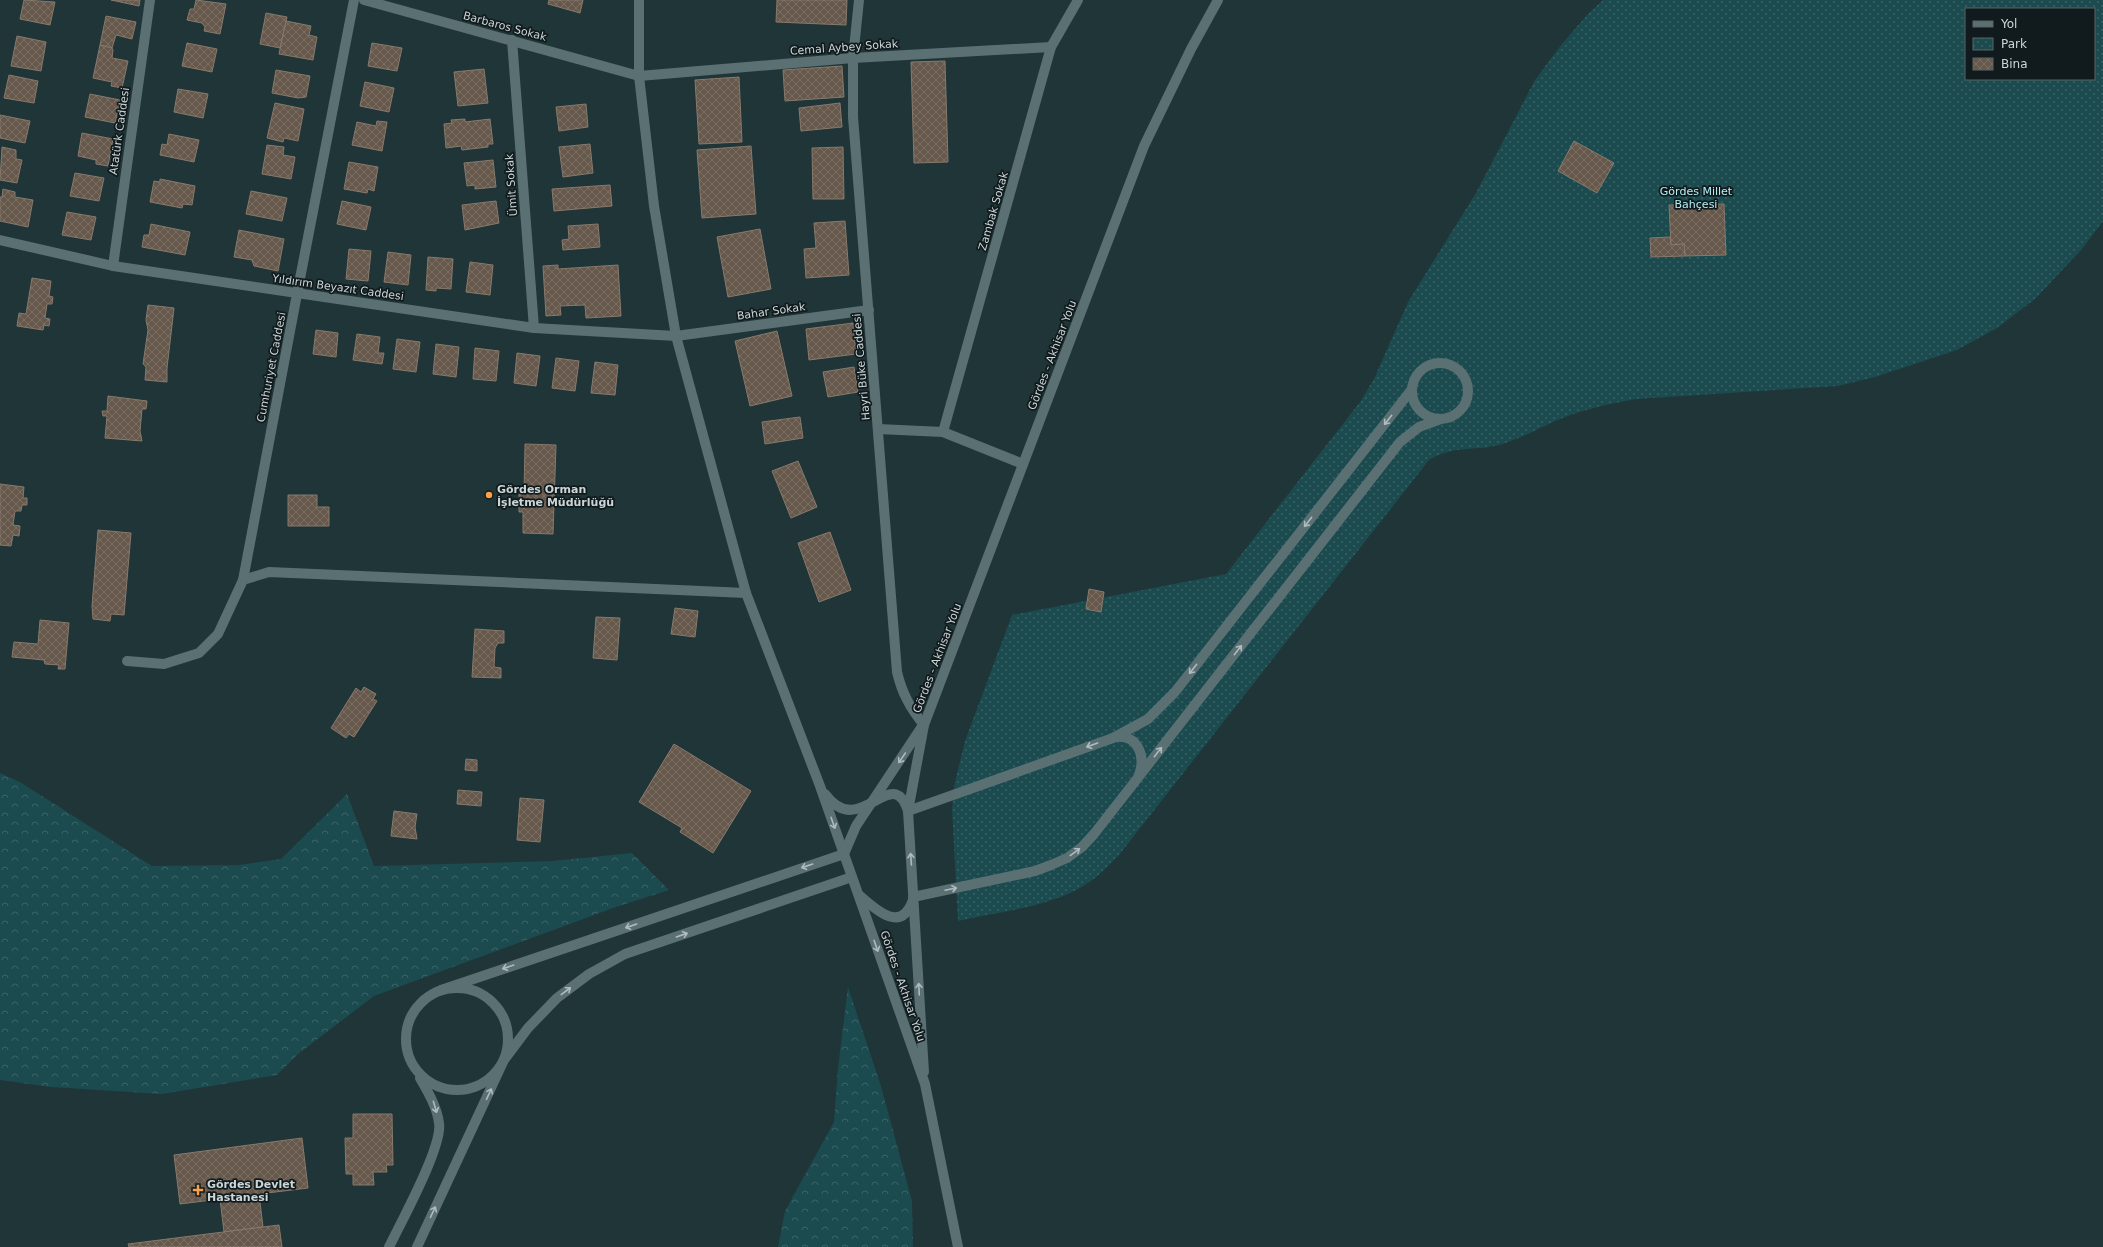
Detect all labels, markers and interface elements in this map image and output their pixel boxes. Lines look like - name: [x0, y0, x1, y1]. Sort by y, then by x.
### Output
- legend: [1965, 8, 2095, 80]
- street label: Barbaros Sokak: [462, 9, 549, 44]
- text: Yol: [2000, 17, 2017, 31]
- street label: Cemal Aybey Sokak: [789, 37, 899, 58]
- text: Park: [2001, 37, 2027, 51]
- text: Bina: [2001, 57, 2028, 71]
- street label: Atatürk Caddesi: [107, 87, 132, 176]
- street label: Ümit Sokak: [503, 153, 520, 217]
- street label: Zambak Sokak: [976, 170, 1011, 252]
- park label: Gördes Millet Bahçesi: [1660, 185, 1733, 211]
- street label: Yıldırım Beyazıt Caddesi: [270, 272, 405, 303]
- street label: Gördes - Akhisar Yolu: [1026, 298, 1079, 412]
- street label: Bahar Sokak: [736, 300, 807, 323]
- street label: Cumhuriyet Caddesi: [254, 311, 289, 423]
- street label: Hayri Büke Caddesi: [850, 313, 873, 421]
- one-way arrow: [1383, 414, 1392, 425]
- place label: Gördes Orman İşletme Müdürlüğü: [497, 483, 614, 509]
- marker: Gördes Orman İşletme Müdürlüğü: [484, 490, 494, 500]
- one-way arrow: [1303, 517, 1312, 528]
- street label: Gördes - Akhisar Yolu: [911, 601, 964, 715]
- one-way arrow: [1234, 644, 1242, 655]
- one-way arrow: [1189, 663, 1197, 674]
- one-way arrow: [1086, 742, 1098, 750]
- one-way arrow: [1154, 747, 1162, 758]
- one-way arrow: [898, 752, 906, 763]
- one-way arrow: [830, 817, 838, 829]
- one-way arrow: [1069, 848, 1080, 856]
- one-way arrow: [907, 853, 915, 866]
- one-way arrow: [802, 863, 814, 871]
- one-way arrow: [945, 884, 958, 892]
- one-way arrow: [625, 923, 638, 930]
- street label: Gördes - Akhisar Yolu: [877, 929, 928, 1043]
- one-way arrow: [675, 931, 688, 938]
- one-way arrow: [873, 939, 881, 951]
- one-way arrow: [502, 964, 514, 972]
- one-way arrow: [915, 983, 922, 996]
- one-way arrow: [560, 987, 571, 996]
- one-way arrow: [486, 1088, 493, 1100]
- one-way arrow: [432, 1101, 439, 1114]
- place label: Gördes Devlet Hastanesi: [207, 1178, 295, 1204]
- marker: Gördes Devlet Hastanesi: [192, 1184, 204, 1196]
- one-way arrow: [430, 1206, 437, 1218]

